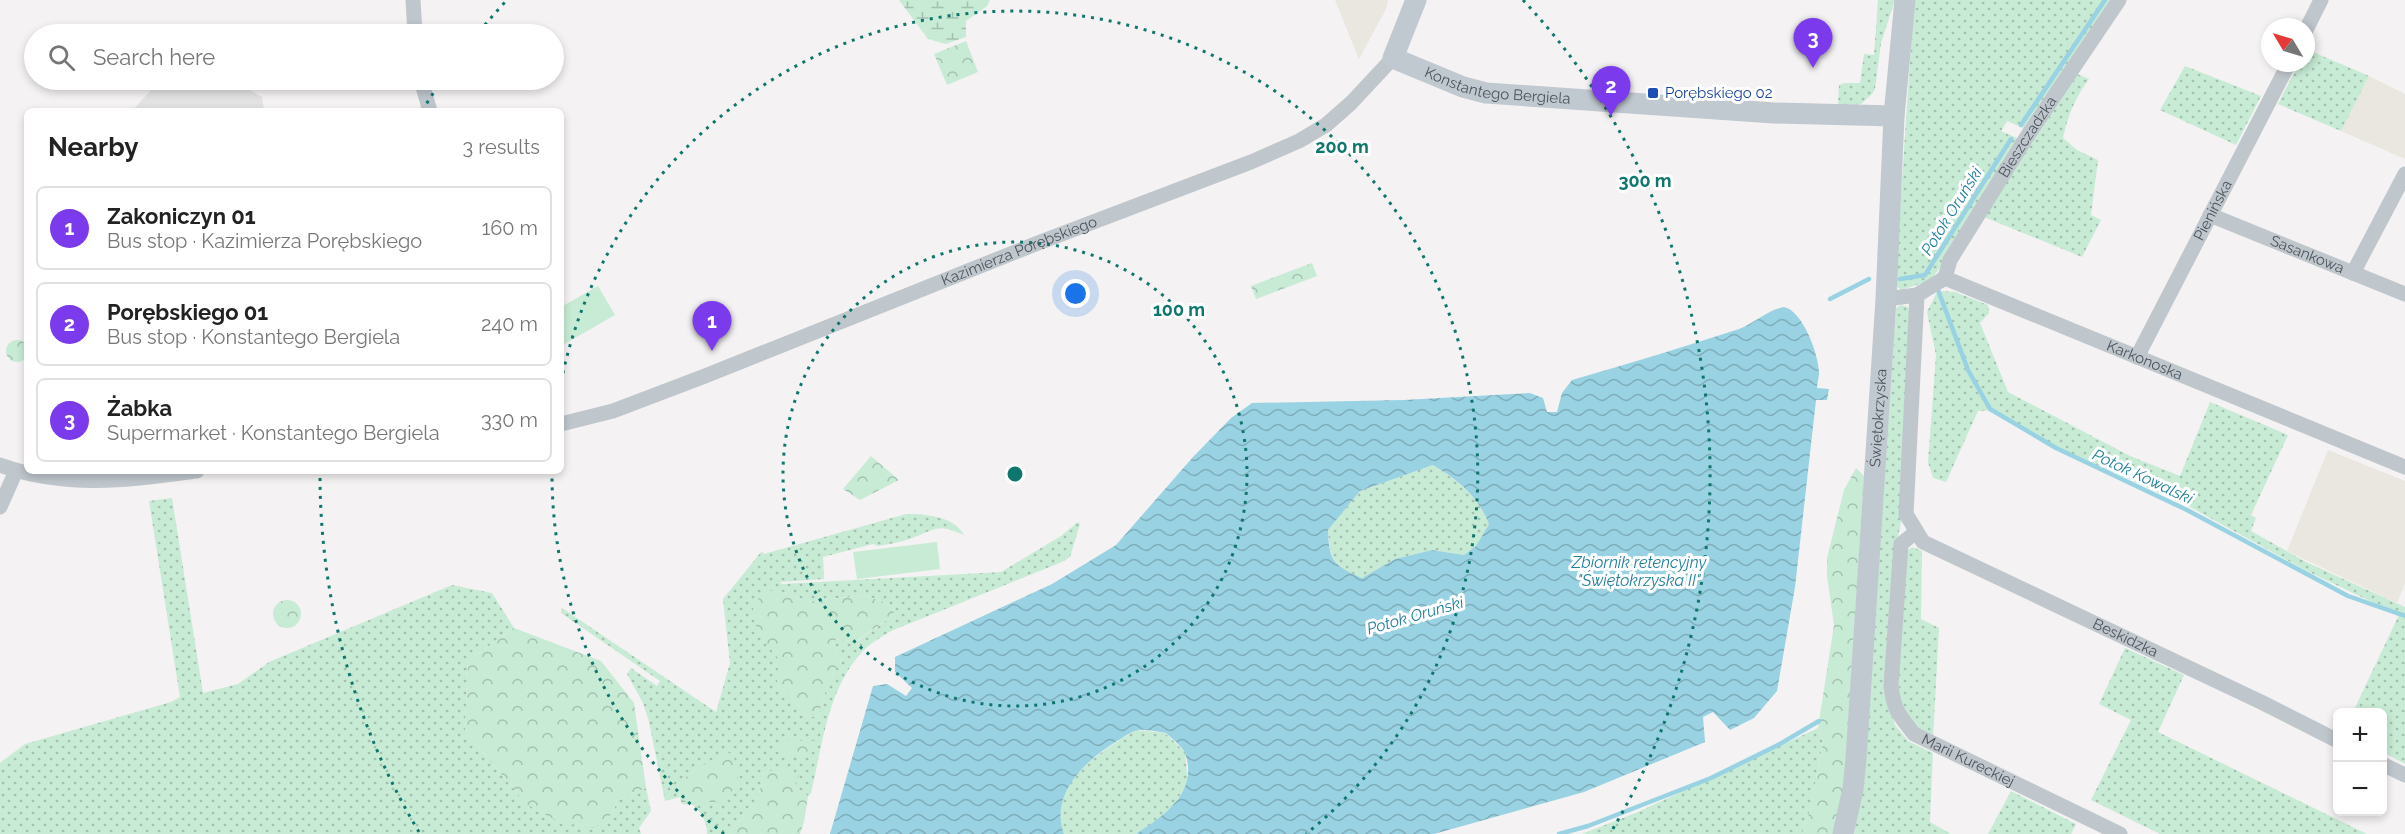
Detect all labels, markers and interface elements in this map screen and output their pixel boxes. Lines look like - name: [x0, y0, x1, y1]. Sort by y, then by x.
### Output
- north arrow: [2261, 18, 2315, 72]
- pin: 3: [1794, 19, 1832, 68]
- search box: [24, 24, 564, 90]
- icon: search: [45, 41, 78, 74]
- text: Search here: [93, 44, 215, 70]
- street label: Konstantego Bergiela: [1422, 63, 1571, 108]
- pin: 2: [1592, 66, 1630, 116]
- place label: Porębskiego 02: [1665, 84, 1773, 102]
- marker: Porębskiego 02: [1646, 86, 1660, 100]
- street label: Bieszczadzka: [1995, 93, 2060, 181]
- text: Nearby: [48, 132, 138, 162]
- text: 3 results: [462, 135, 540, 159]
- text: 200 m: [1315, 136, 1369, 157]
- water label: Potok Oruński: [1917, 163, 1986, 259]
- text: 300 m: [1618, 170, 1672, 191]
- street label: Pienińska: [2190, 177, 2236, 244]
- text: Zakoniczyn 01: [107, 203, 256, 229]
- street label: Kazimierza Porębskiego: [939, 212, 1099, 290]
- text: 1: [65, 216, 74, 240]
- text: 160 m: [482, 216, 538, 240]
- text: Bus stop · Kazimierza Porębskiego: [107, 229, 422, 253]
- street label: Sasankowa: [2268, 231, 2347, 277]
- your location: [1061, 279, 1090, 308]
- text: Porębskiego 01: [107, 299, 268, 325]
- text: 100 m: [1153, 299, 1205, 320]
- pin: 1: [692, 302, 732, 351]
- text: 2: [64, 312, 75, 336]
- text: 240 m: [481, 312, 538, 336]
- text: Bus stop · Konstantego Bergiela: [107, 325, 400, 349]
- street label: Karkonoska: [2104, 336, 2186, 384]
- street label: Świętokrzyska: [1866, 368, 1890, 468]
- text: Żabka: [107, 395, 172, 421]
- text: 3: [64, 408, 75, 432]
- text: 330 m: [481, 408, 538, 432]
- text: Supermarket · Konstantego Bergiela: [107, 421, 440, 445]
- water label: Potok Kowalski: [2090, 445, 2197, 508]
- centre of rings: [1005, 464, 1025, 484]
- water label: Zbiornik retencyjny "Świętokrzyska II": [1571, 553, 1707, 590]
- water label: Potok Oruński: [1365, 592, 1466, 638]
- street label: Beskidzka: [2090, 615, 2161, 661]
- map controls: [2333, 708, 2387, 816]
- button: +: [2333, 708, 2387, 762]
- street label: Marii Kureckiej: [1919, 730, 2017, 790]
- button: −: [2333, 762, 2387, 816]

